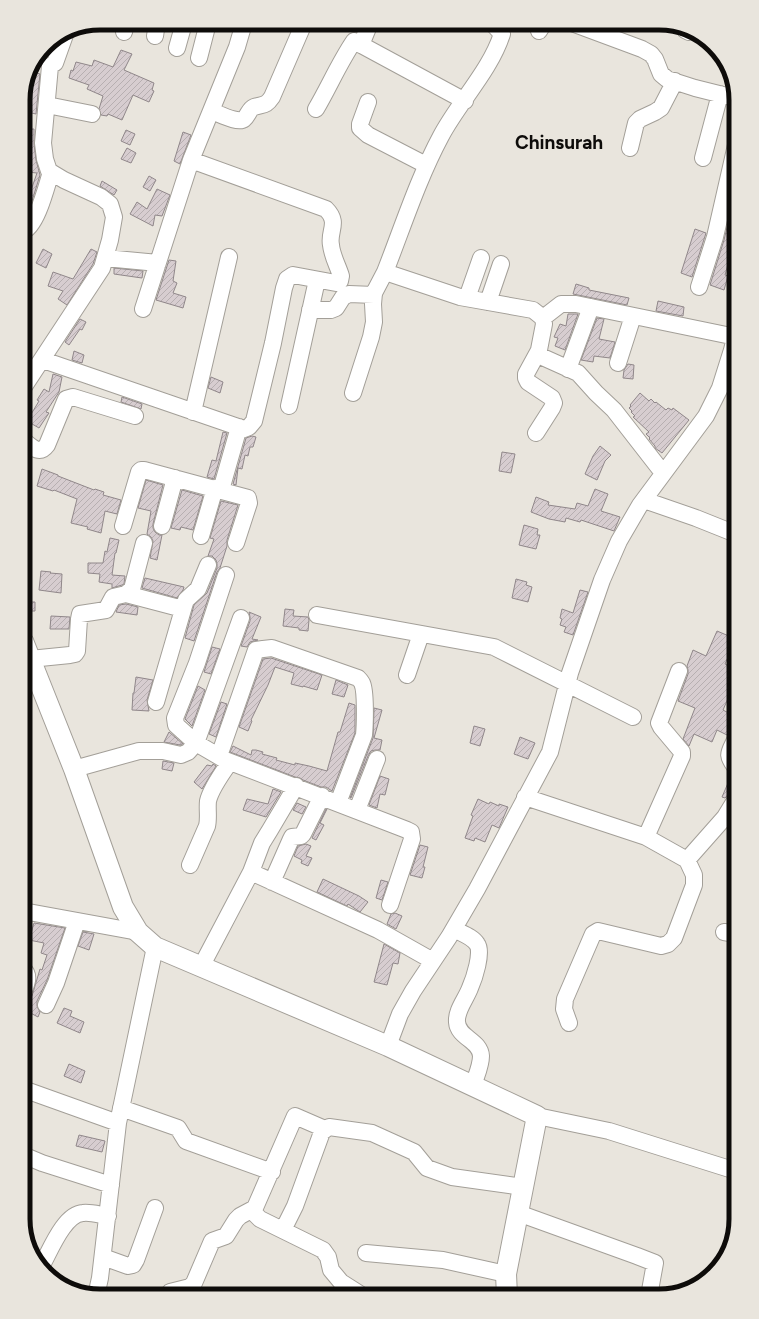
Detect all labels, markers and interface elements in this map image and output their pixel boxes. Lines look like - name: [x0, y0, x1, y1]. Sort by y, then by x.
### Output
- district label: Chinsurah: [515, 131, 603, 154]

